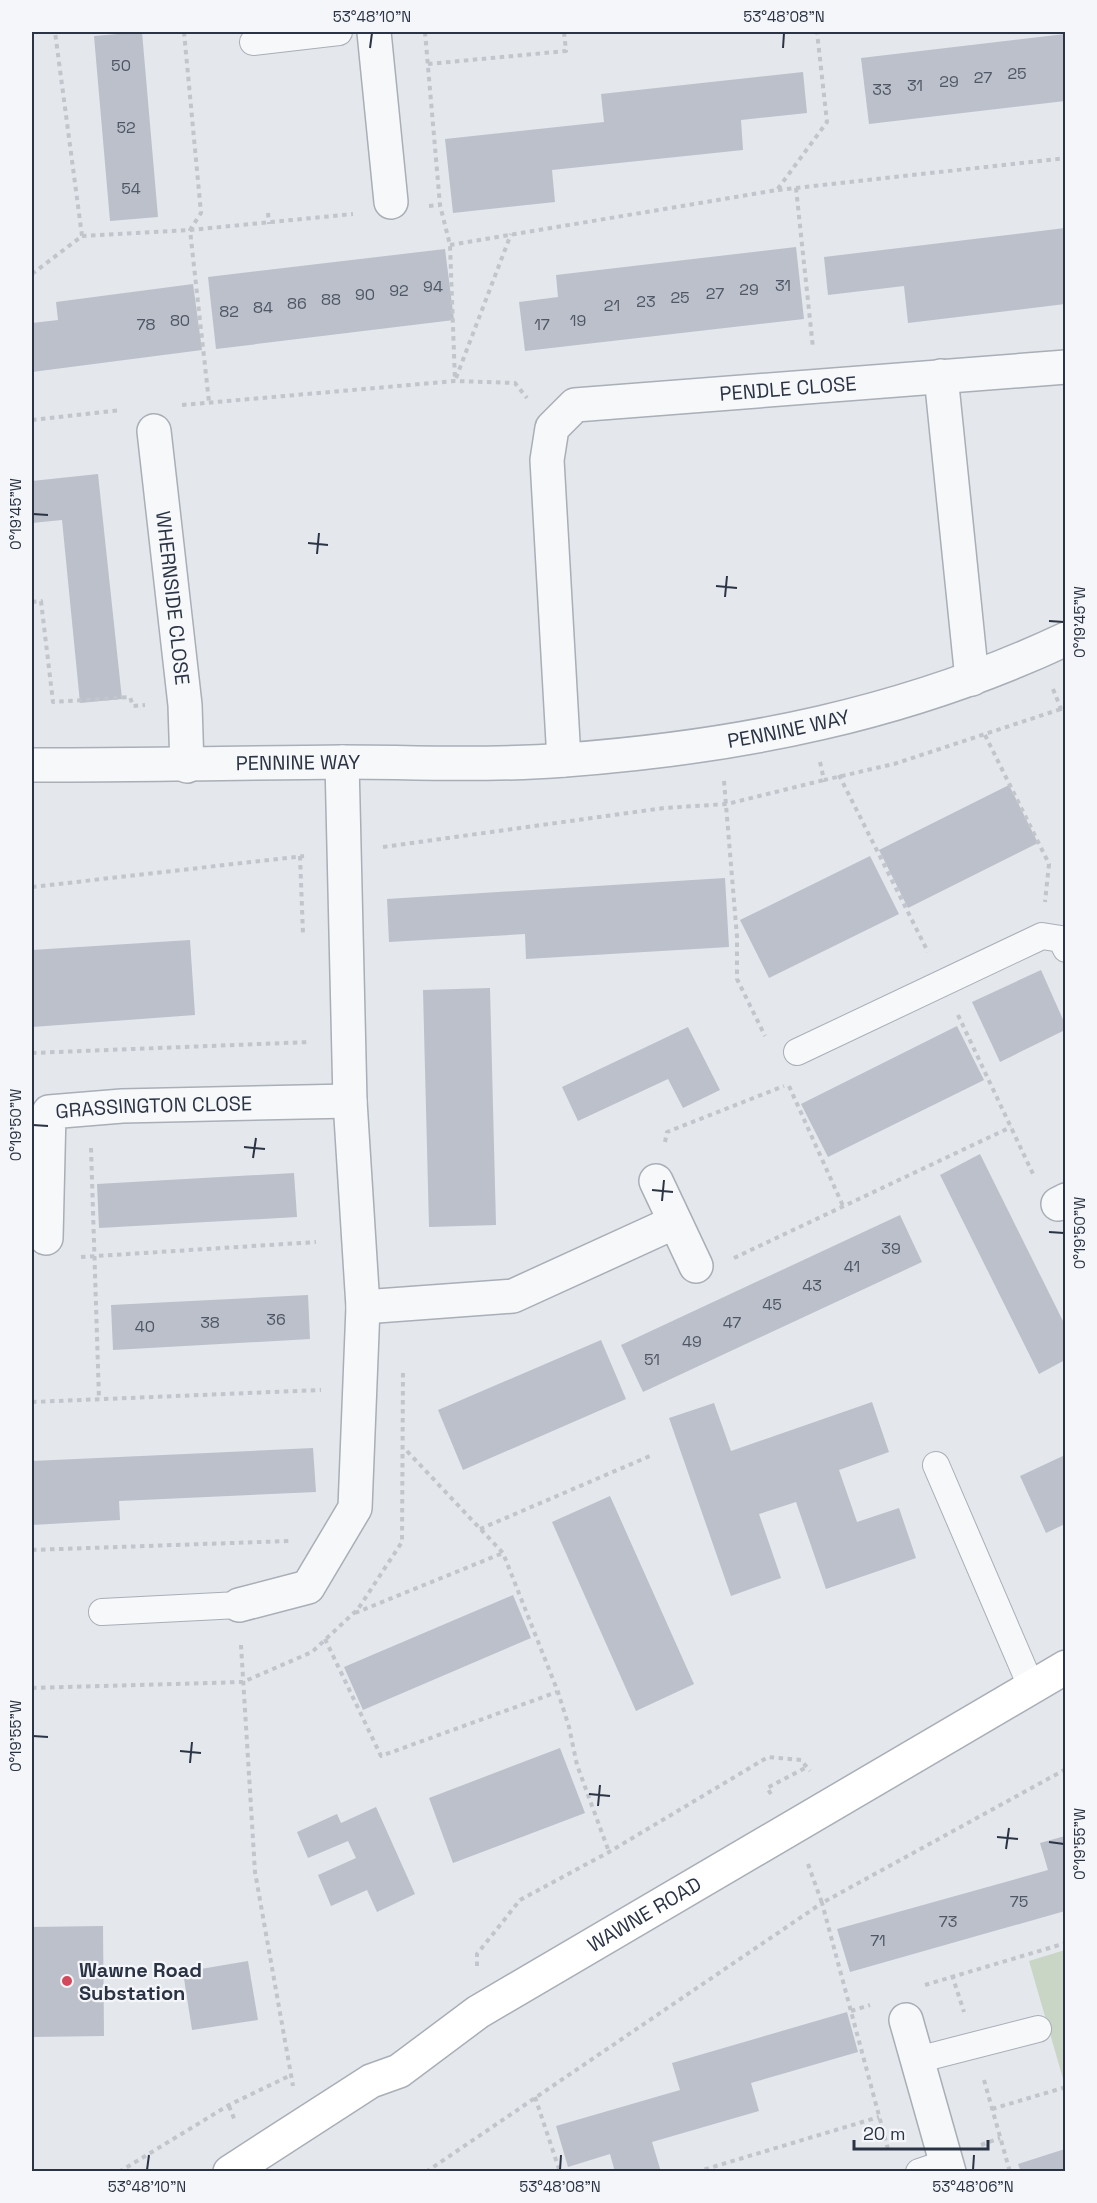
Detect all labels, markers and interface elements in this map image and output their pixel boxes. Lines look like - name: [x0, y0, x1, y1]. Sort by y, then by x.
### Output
- text: 53°48'10"N: [333, 7, 411, 26]
- text: 53°48'08"N: [743, 7, 825, 26]
- house number: 50: [111, 55, 131, 76]
- house number: 25: [1007, 63, 1027, 84]
- house number: 27: [974, 67, 992, 88]
- house number: 29: [939, 71, 959, 92]
- house number: 31: [907, 75, 923, 96]
- house number: 33: [872, 79, 892, 100]
- house number: 52: [116, 117, 136, 138]
- house number: 54: [121, 178, 141, 199]
- house number: 31: [775, 275, 791, 296]
- house number: 94: [423, 276, 443, 297]
- house number: 29: [739, 279, 759, 300]
- house number: 92: [389, 280, 409, 301]
- house number: 27: [706, 283, 724, 304]
- house number: 90: [355, 284, 375, 305]
- house number: 25: [670, 287, 690, 308]
- house number: 88: [321, 289, 341, 310]
- house number: 23: [636, 291, 656, 312]
- house number: 86: [287, 293, 307, 314]
- house number: 21: [604, 295, 620, 316]
- house number: 84: [253, 297, 273, 318]
- house number: 82: [219, 301, 239, 322]
- house number: 80: [170, 310, 190, 331]
- house number: 19: [570, 310, 586, 331]
- house number: 78: [137, 314, 156, 335]
- house number: 17: [534, 314, 550, 335]
- street label: PENDLE CLOSE: [718, 370, 857, 407]
- text: 0°19'45"W: [6, 478, 25, 550]
- street label: WHERNSIDE CLOSE: [150, 510, 196, 686]
- text: 0°19'45"W: [1070, 586, 1089, 658]
- street label: PENNINE WAY: [725, 703, 853, 754]
- street label: PENNINE WAY: [235, 749, 360, 776]
- text: 0°19'50"W: [6, 1089, 25, 1161]
- street label: GRASSINGTON CLOSE: [54, 1090, 252, 1124]
- text: 0°19'50"W: [1070, 1197, 1089, 1269]
- house number: 39: [881, 1238, 901, 1259]
- house number: 41: [844, 1256, 860, 1277]
- house number: 43: [802, 1275, 822, 1296]
- house number: 45: [762, 1294, 782, 1315]
- house number: 36: [266, 1309, 286, 1330]
- house number: 38: [200, 1312, 220, 1333]
- house number: 47: [723, 1312, 741, 1333]
- house number: 40: [135, 1316, 155, 1337]
- house number: 49: [682, 1331, 702, 1352]
- house number: 51: [644, 1349, 660, 1370]
- text: 0°19'55"W: [6, 1700, 25, 1772]
- text: 0°19'55"W: [1070, 1808, 1089, 1880]
- street label: WAWNE ROAD: [583, 1871, 706, 1958]
- house number: 75: [1010, 1891, 1028, 1912]
- house number: 73: [939, 1911, 957, 1932]
- house number: 71: [870, 1930, 886, 1951]
- place label: Wawne Road Substation: [79, 1957, 202, 2006]
- marker: Wawne Road Substation: [60, 1974, 74, 1988]
- scale bar: [854, 2113, 988, 2151]
- text: 20 m: [863, 2122, 906, 2145]
- text: 53°48'10"N: [108, 2177, 186, 2196]
- text: 53°48'08"N: [519, 2177, 601, 2196]
- text: 53°48'06"N: [932, 2177, 1014, 2196]

